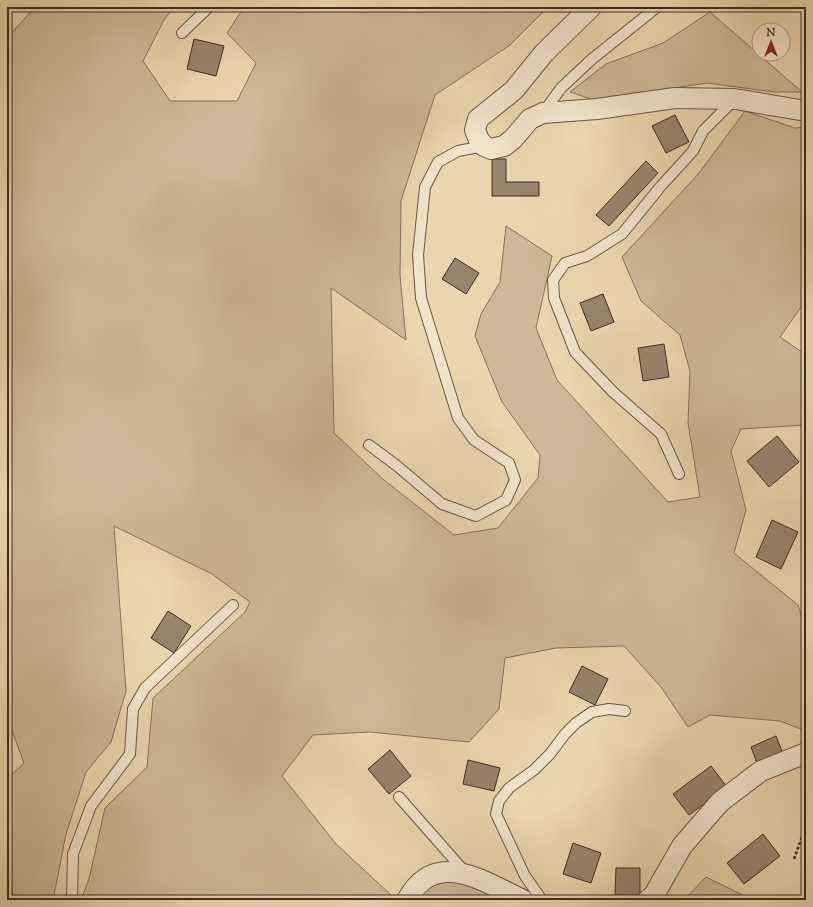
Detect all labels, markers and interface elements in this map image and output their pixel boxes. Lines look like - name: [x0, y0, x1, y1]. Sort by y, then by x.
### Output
- north arrow: [751, 22, 791, 62]
- text: N: [766, 25, 776, 41]

